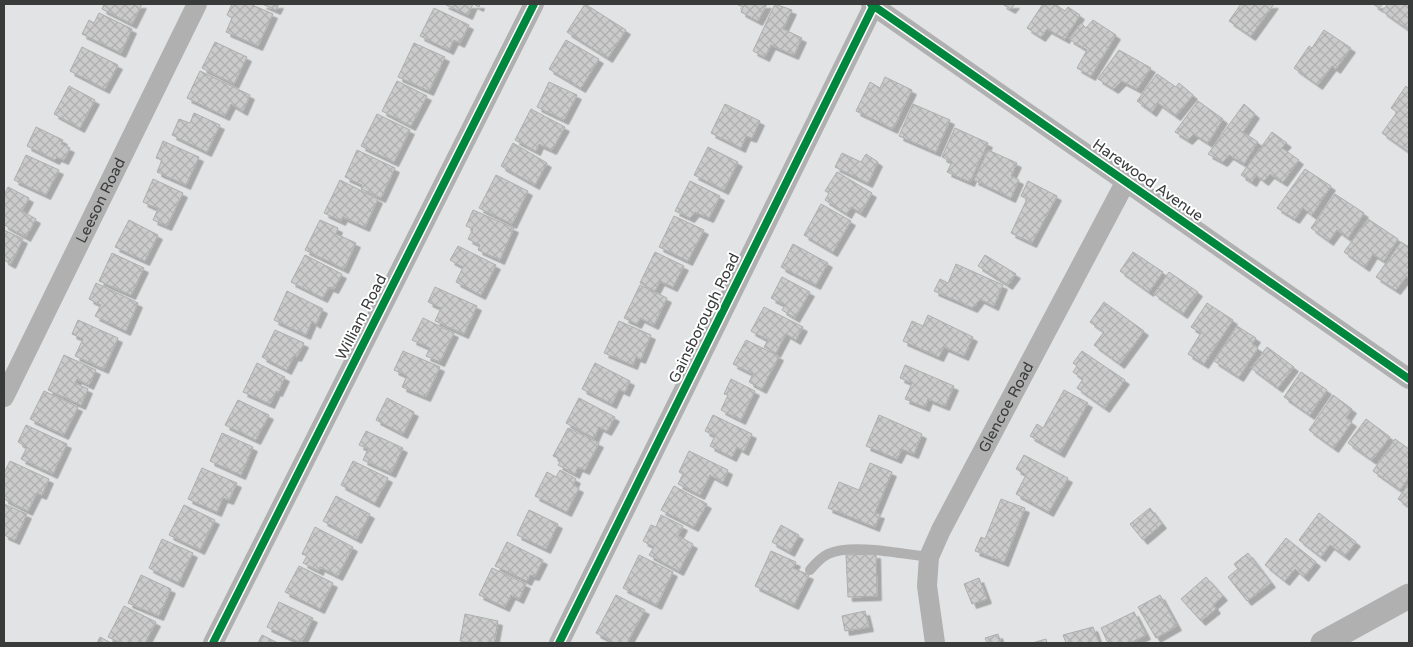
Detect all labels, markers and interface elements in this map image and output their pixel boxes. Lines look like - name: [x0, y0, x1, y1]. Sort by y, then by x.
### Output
- street label: Harewood Avenue: [1089, 135, 1207, 225]
- street label: Leeson Road: [72, 155, 129, 246]
- street label: Gainsborough Road: [665, 250, 743, 386]
- street label: William Road: [332, 271, 390, 363]
- street label: Glencoe Road: [975, 359, 1037, 456]

